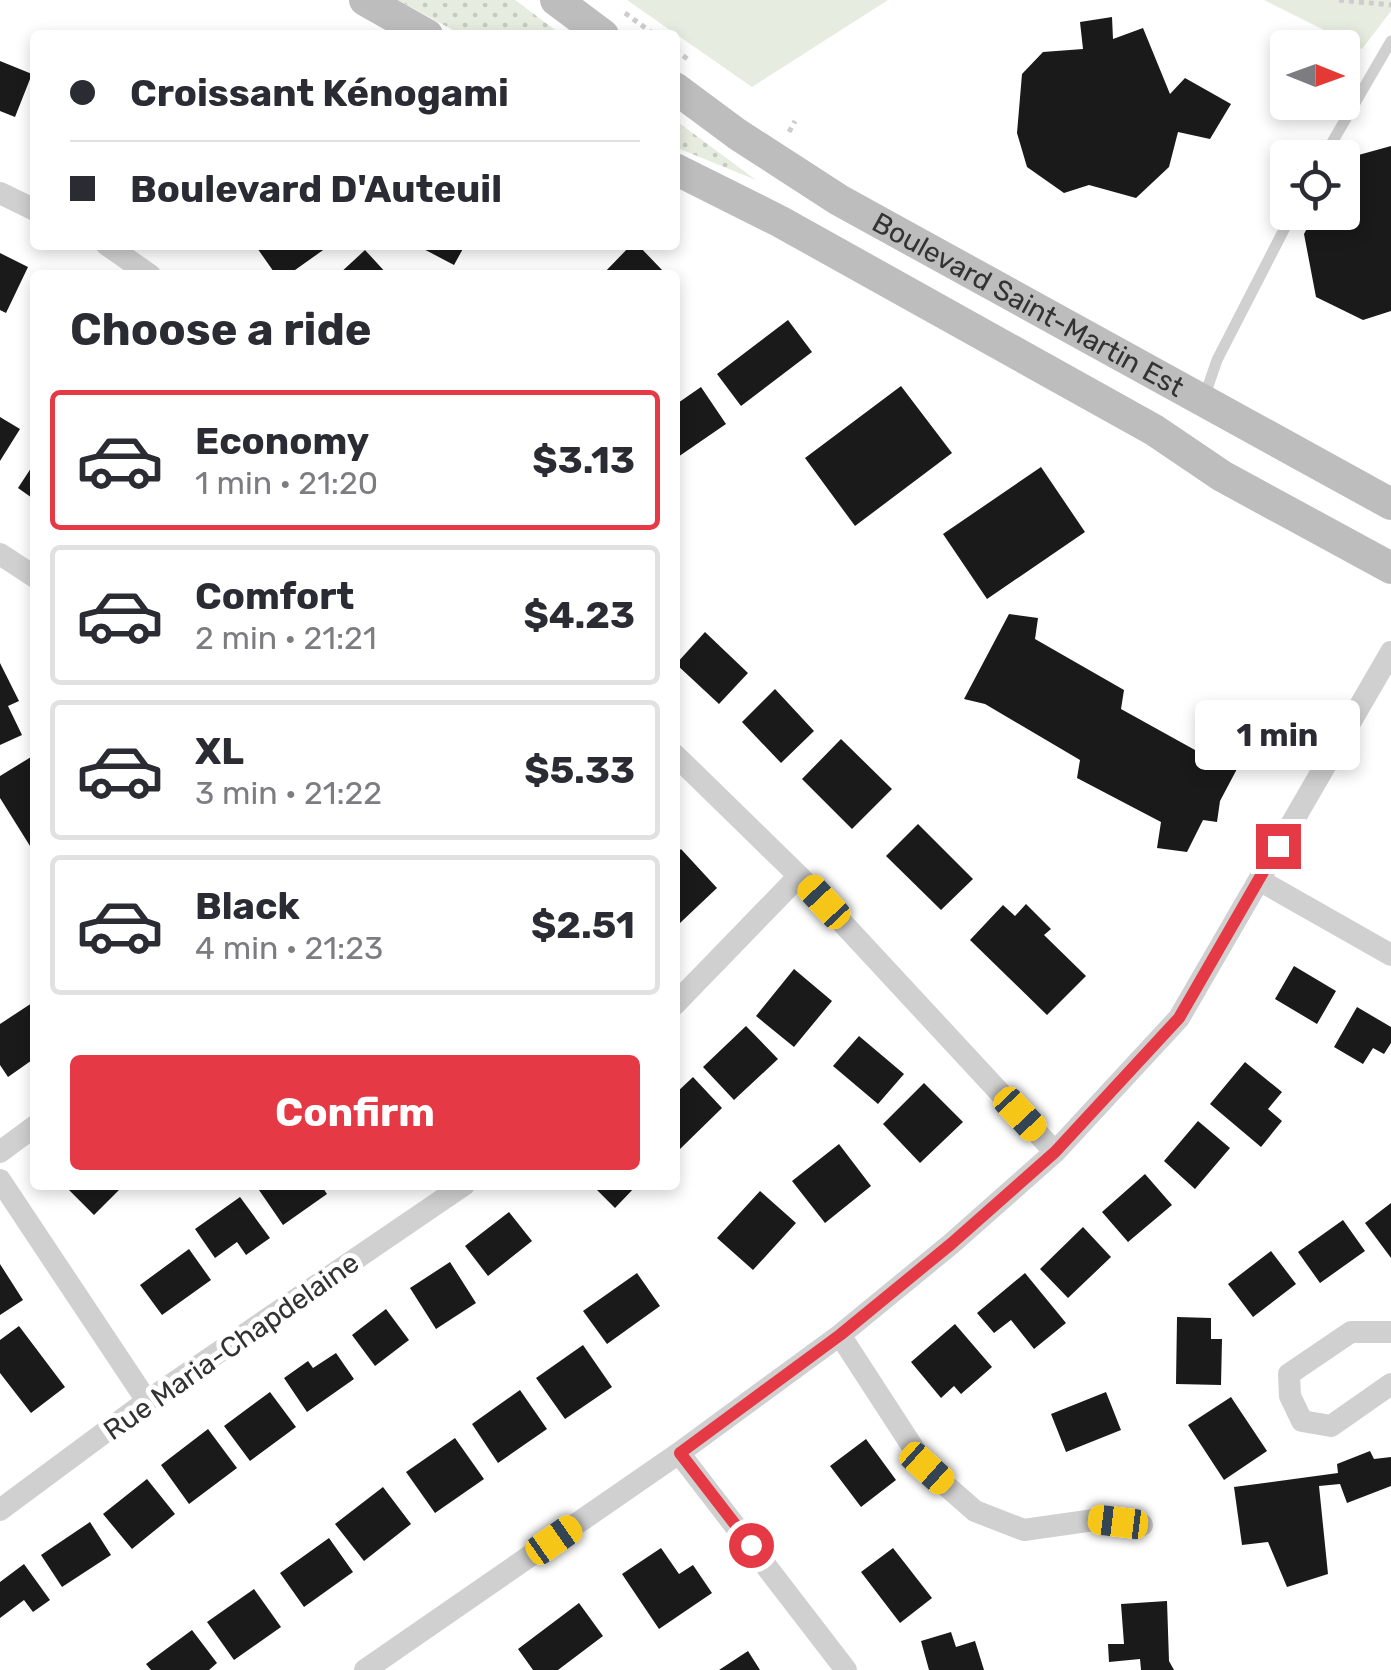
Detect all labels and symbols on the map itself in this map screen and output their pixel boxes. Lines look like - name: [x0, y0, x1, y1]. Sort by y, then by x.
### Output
- north arrow: [1270, 30, 1360, 120]
- street label: Boulevard Saint-Martin Est: [867, 206, 1190, 404]
- callout: 1 min: [1196, 701, 1360, 771]
- route end: [1256, 824, 1301, 869]
- car: [793, 870, 855, 934]
- car: [989, 1082, 1051, 1146]
- street label: Rue Maria-Chapdelaine: [97, 1246, 365, 1447]
- car: [895, 1437, 959, 1499]
- car: [1086, 1503, 1150, 1541]
- car: [521, 1511, 587, 1569]
- route start: [729, 1523, 774, 1568]

